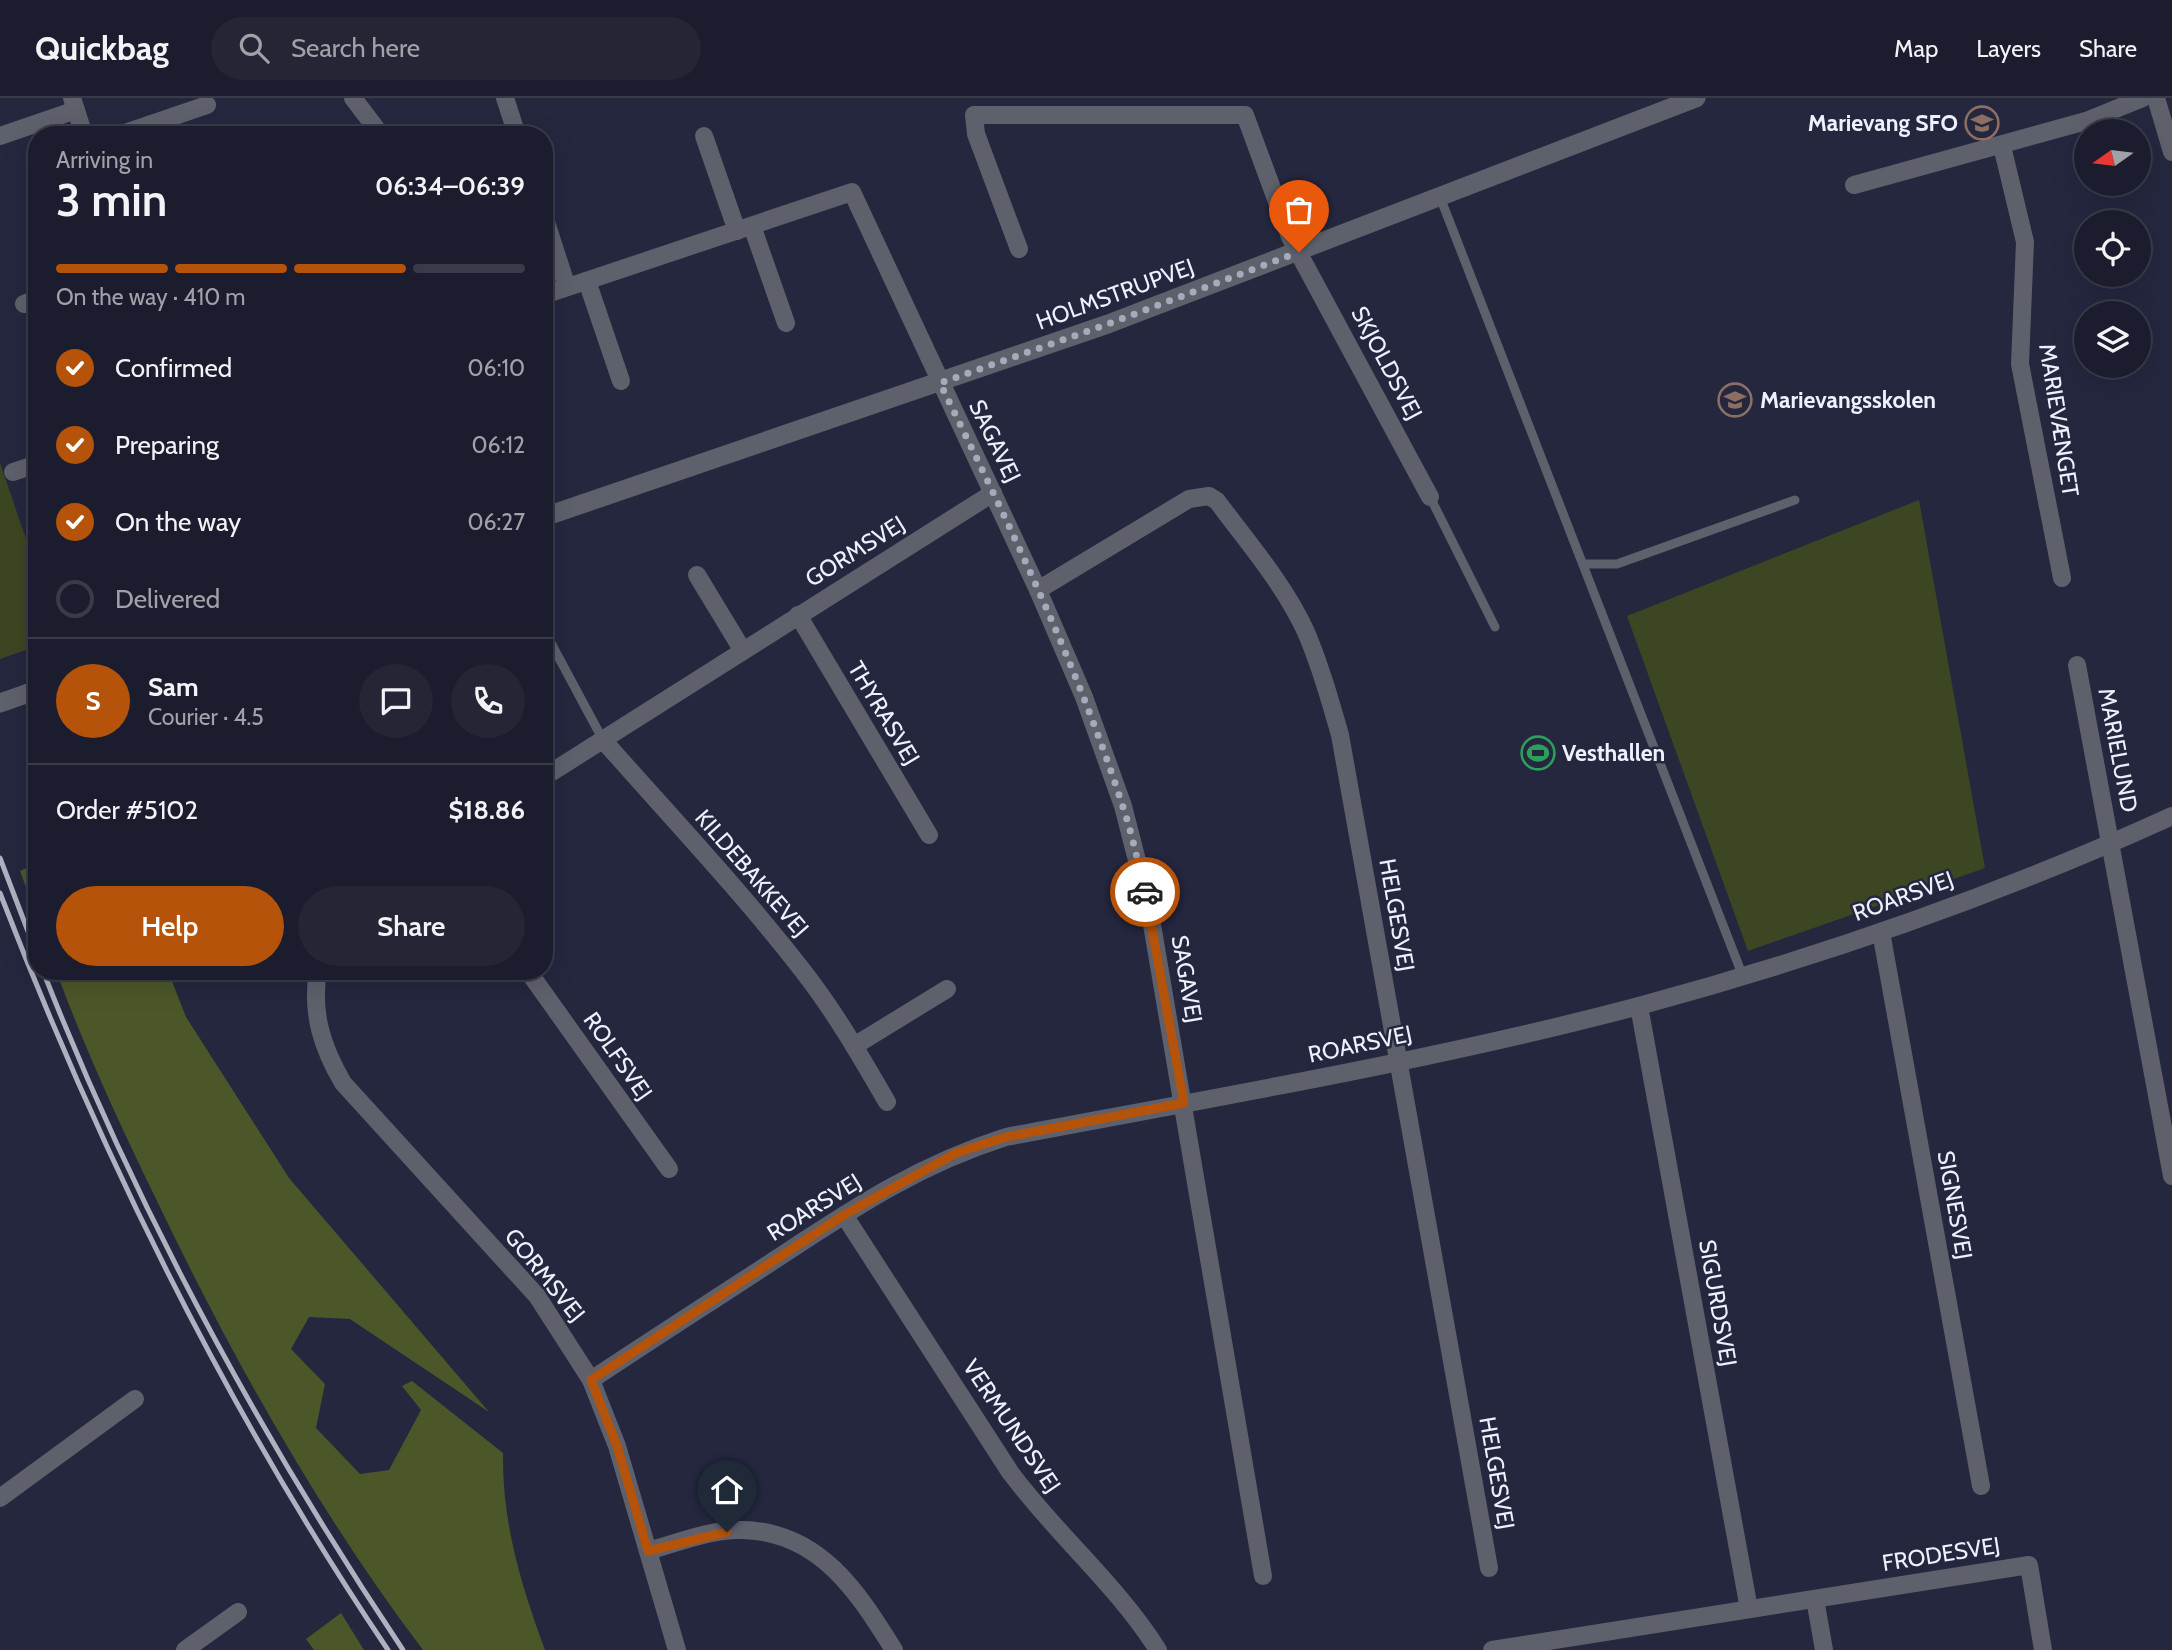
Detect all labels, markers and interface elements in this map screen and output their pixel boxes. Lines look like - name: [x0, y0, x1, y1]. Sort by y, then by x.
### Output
- search box: [211, 17, 701, 80]
- text: Quickbag: [35, 28, 169, 68]
- icon: search: [235, 29, 273, 67]
- text: Search here: [291, 32, 420, 64]
- text: Map: [1894, 34, 1938, 63]
- text: Layers: [1976, 34, 2041, 63]
- text: Share: [2079, 34, 2137, 63]
- school or university icon: Marievang SFO: [1963, 104, 2001, 142]
- place label: Marievang SFO: [1808, 109, 1958, 137]
- north arrow: [2074, 119, 2151, 196]
- map controls: [2074, 119, 2151, 378]
- text: Arriving in: [56, 146, 153, 174]
- text: 06:34–06:39: [375, 170, 525, 202]
- text: 3 min: [56, 172, 167, 228]
- pin: [1269, 180, 1329, 252]
- icon: bag: [1280, 191, 1318, 229]
- button: locate: [2074, 210, 2151, 287]
- street label: HOLMSTRUPVEJ: [1032, 252, 1198, 336]
- text: On the way · 410 m: [56, 283, 246, 311]
- button: layers: [2074, 301, 2151, 378]
- street label: SKJOLDSVEJ: [1345, 302, 1429, 424]
- street label: MARIEVÆNGET: [2033, 341, 2085, 499]
- icon: check: [56, 349, 94, 387]
- text: Confirmed: [115, 352, 232, 384]
- text: 06:10: [468, 354, 525, 382]
- school or university icon: Marievangsskolen: [1716, 381, 1754, 419]
- place label: Marievangsskolen: [1760, 386, 1936, 414]
- street label: SAGAVEJ: [963, 395, 1027, 487]
- icon: check: [56, 426, 94, 464]
- text: Preparing: [115, 429, 219, 461]
- text: 06:12: [472, 431, 525, 459]
- icon: check: [56, 503, 94, 541]
- text: On the way: [115, 506, 241, 538]
- text: 06:27: [467, 508, 525, 536]
- street label: GORMSVEJ: [800, 510, 910, 592]
- text: Delivered: [115, 583, 220, 615]
- street label: THYRASVEJ: [842, 656, 926, 770]
- button: chat: [359, 664, 433, 738]
- button: phone: [451, 664, 525, 738]
- text: Sam: [148, 671, 199, 703]
- text: S: [85, 685, 101, 717]
- street label: MARIELUND: [2092, 685, 2144, 815]
- text: Courier · 4.5: [148, 703, 264, 731]
- sports icon: Vesthallen: [1519, 734, 1557, 772]
- place label: Vesthallen: [1562, 739, 1665, 767]
- text: Order #5102: [56, 794, 198, 826]
- text: $18.86: [449, 794, 525, 826]
- street label: KILDEBAKKEVEJ: [689, 804, 815, 942]
- street label: HELGESVEJ: [1373, 856, 1421, 974]
- courier: [1110, 857, 1180, 927]
- street label: ROARSVEJ: [1849, 865, 1957, 927]
- icon: car: [1126, 873, 1164, 911]
- button: Help: [56, 886, 284, 966]
- button: Share: [298, 886, 525, 966]
- street label: SAGAVEJ: [1166, 933, 1208, 1025]
- street label: ROLFSVEJ: [578, 1007, 658, 1105]
- street label: ROARSVEJ: [1306, 1019, 1414, 1069]
- street label: SIGNESVEJ: [1932, 1149, 1978, 1261]
- street label: ROARSVEJ: [762, 1167, 866, 1247]
- street label: GORMSVEJ: [499, 1223, 591, 1327]
- street label: SIGURDSVEJ: [1693, 1238, 1743, 1368]
- street label: VERMUNDSVEJ: [957, 1354, 1067, 1498]
- street label: HELGESVEJ: [1473, 1414, 1521, 1532]
- pin: [697, 1460, 757, 1532]
- icon: home: [708, 1471, 746, 1509]
- street label: FRODESVEJ: [1880, 1531, 2002, 1577]

